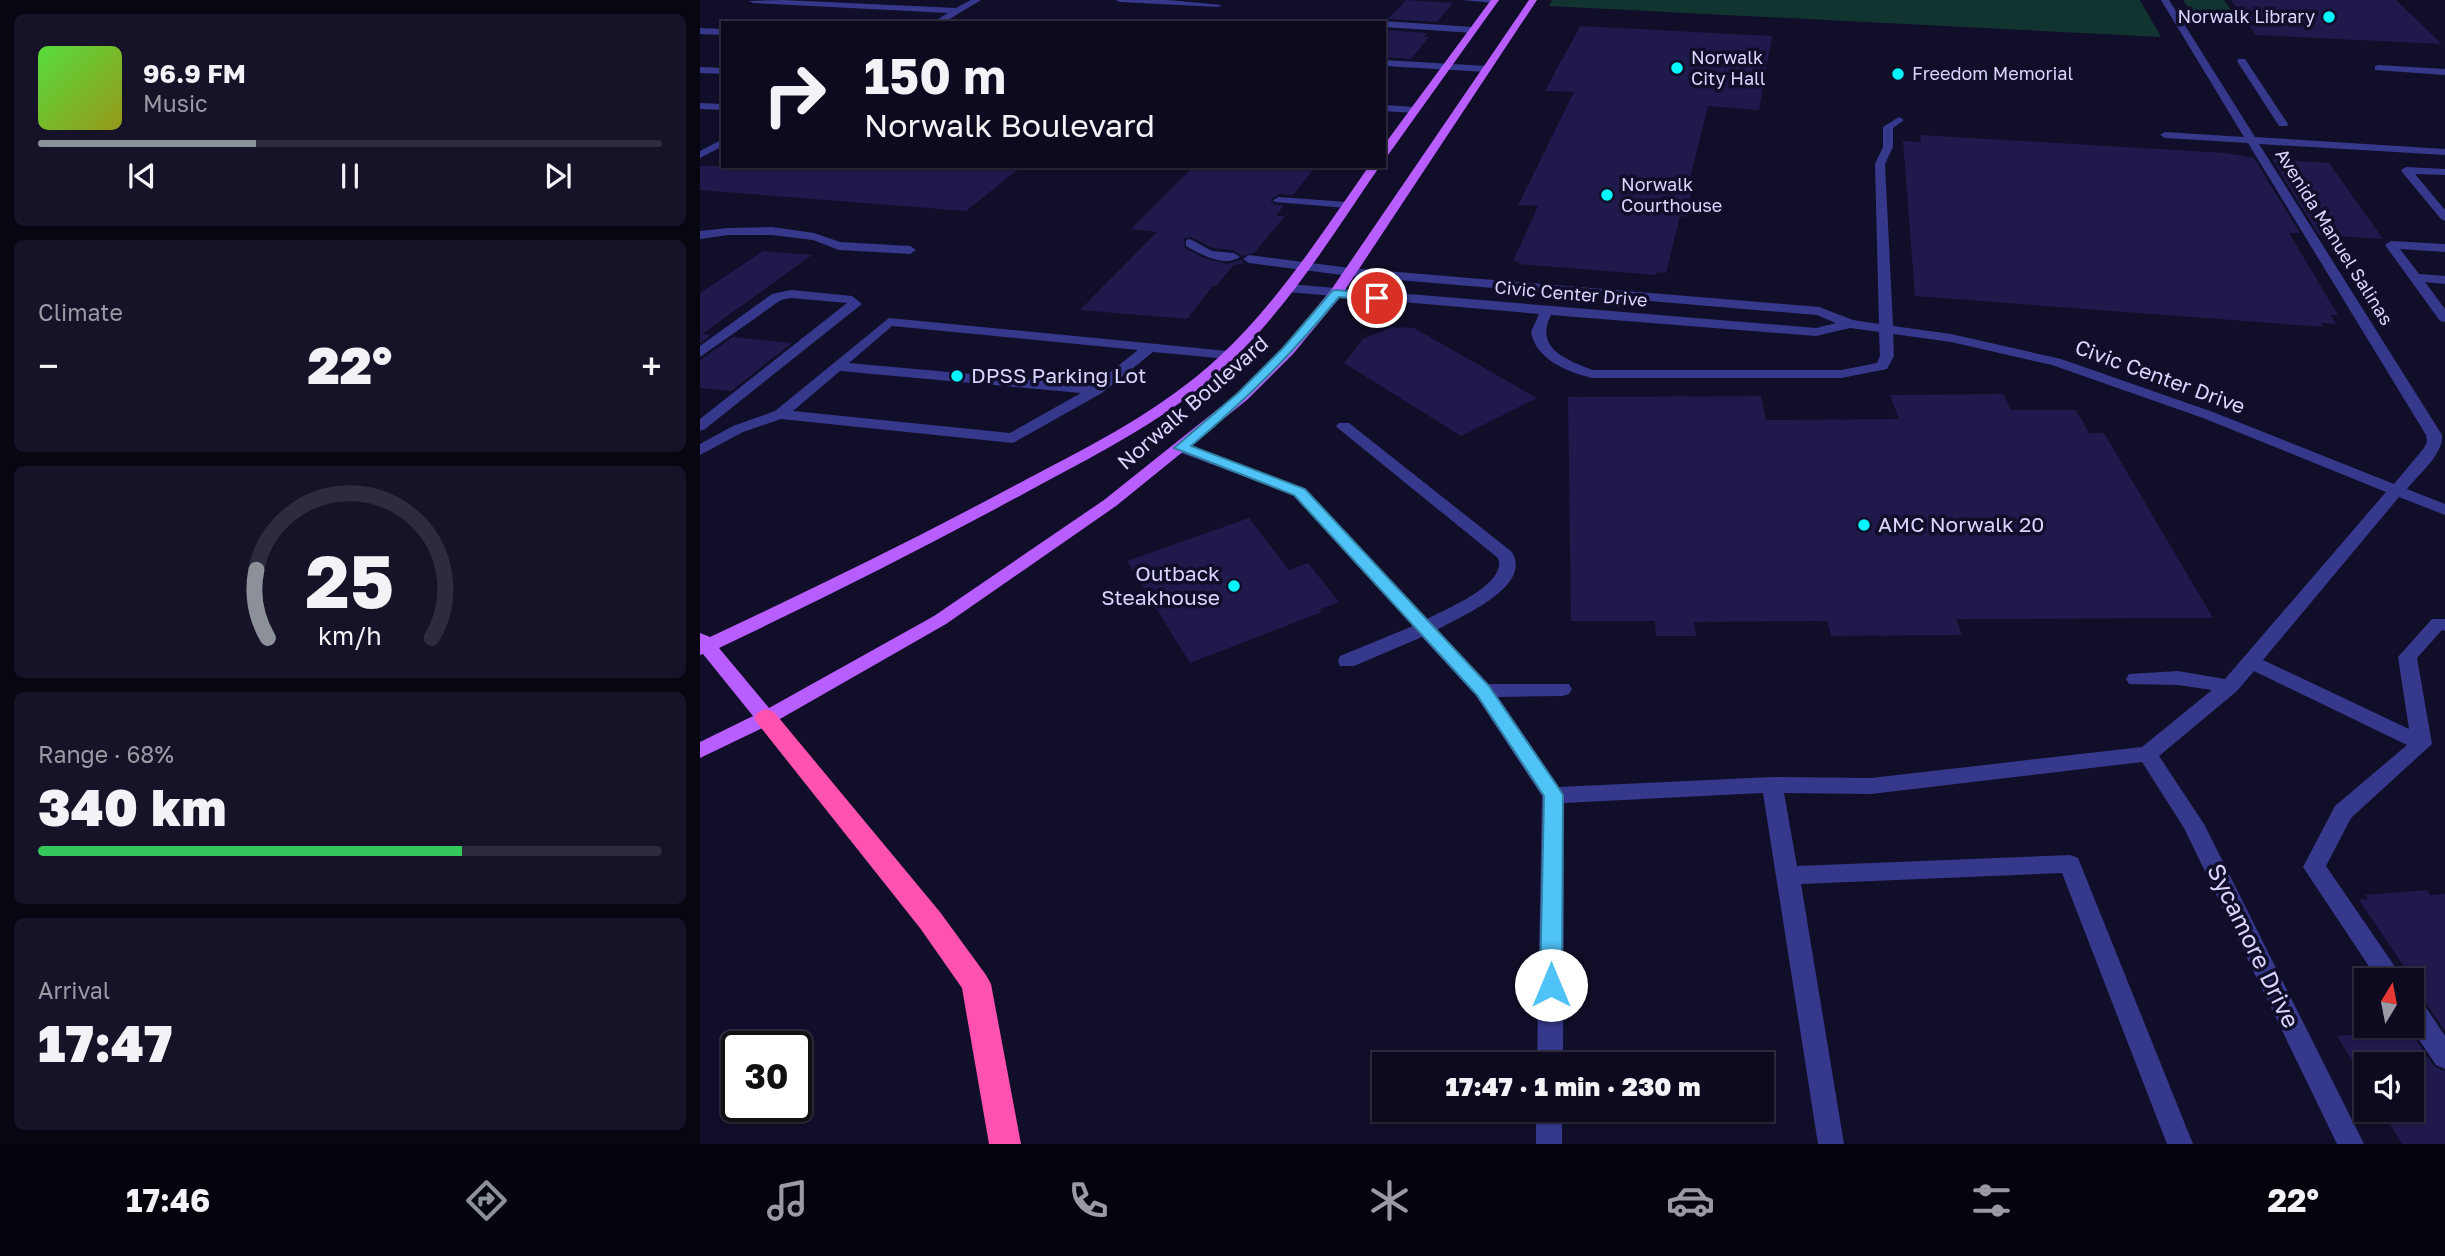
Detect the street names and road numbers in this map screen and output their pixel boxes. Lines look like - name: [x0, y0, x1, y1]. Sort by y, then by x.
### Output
- street label: Avenida Manuel Salinas: [2271, 144, 2398, 329]
- street label: Civic Center Drive: [1494, 275, 1649, 311]
- street label: Norwalk Boulevard: [1112, 330, 1273, 475]
- street label: Civic Center Drive: [2072, 333, 2249, 419]
- street label: Sycamore Drive: [2202, 859, 2307, 1032]

